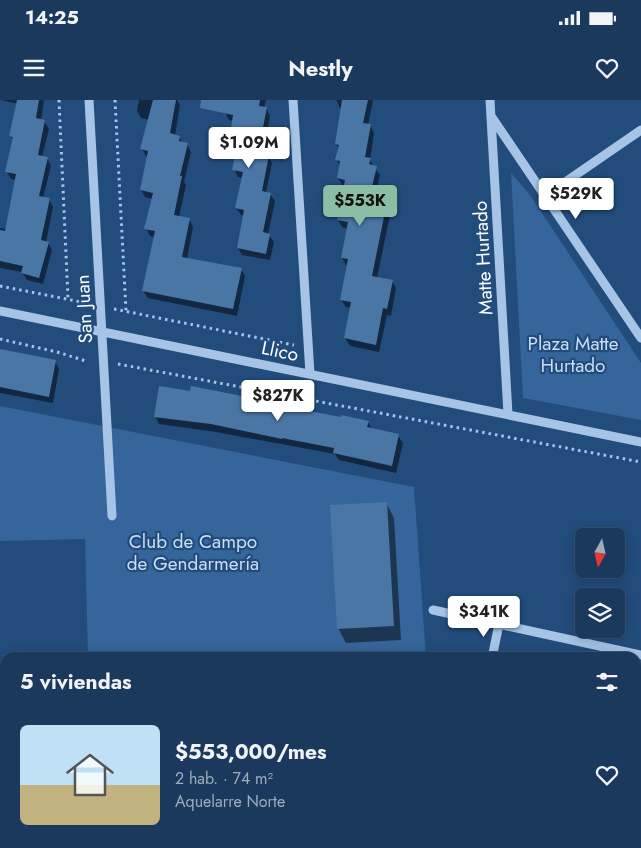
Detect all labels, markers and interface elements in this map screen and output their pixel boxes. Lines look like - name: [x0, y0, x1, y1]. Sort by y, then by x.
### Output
- text: 14:25: [25, 4, 79, 31]
- text: Nestly: [288, 52, 353, 84]
- icon: menu: [20, 54, 48, 82]
- icon: heart: [593, 54, 621, 82]
- pin: $1.09M: [208, 127, 290, 169]
- text: $1.09M: [220, 131, 278, 154]
- pin: $529K: [541, 178, 611, 220]
- text: $529K: [550, 182, 602, 205]
- pin: $553K: [325, 184, 395, 227]
- text: $553K: [334, 189, 386, 212]
- street label: Matte Hurtado: [467, 200, 499, 316]
- street label: San Juan: [69, 274, 99, 344]
- park label: Plaza Matte Hurtado: [528, 330, 619, 379]
- street label: Llico: [259, 334, 301, 368]
- pin: $827K: [243, 380, 313, 422]
- text: $827K: [252, 384, 304, 407]
- park label: Club de Campo de Gendarmería: [127, 528, 259, 577]
- north arrow: [575, 528, 625, 578]
- map controls: [575, 528, 625, 638]
- button: layers: [575, 588, 625, 638]
- pin: $341K: [449, 596, 519, 638]
- text: $341K: [459, 600, 509, 623]
- text: 5 viviendas: [20, 667, 132, 697]
- icon: filters: [593, 668, 621, 696]
- text: $553,000/mes: [175, 737, 327, 767]
- icon: home: [60, 745, 120, 805]
- icon: heart: [593, 761, 621, 789]
- text: 2 hab. · 74 m²: [175, 767, 273, 790]
- text: Aquelarre Norte: [175, 790, 285, 813]

